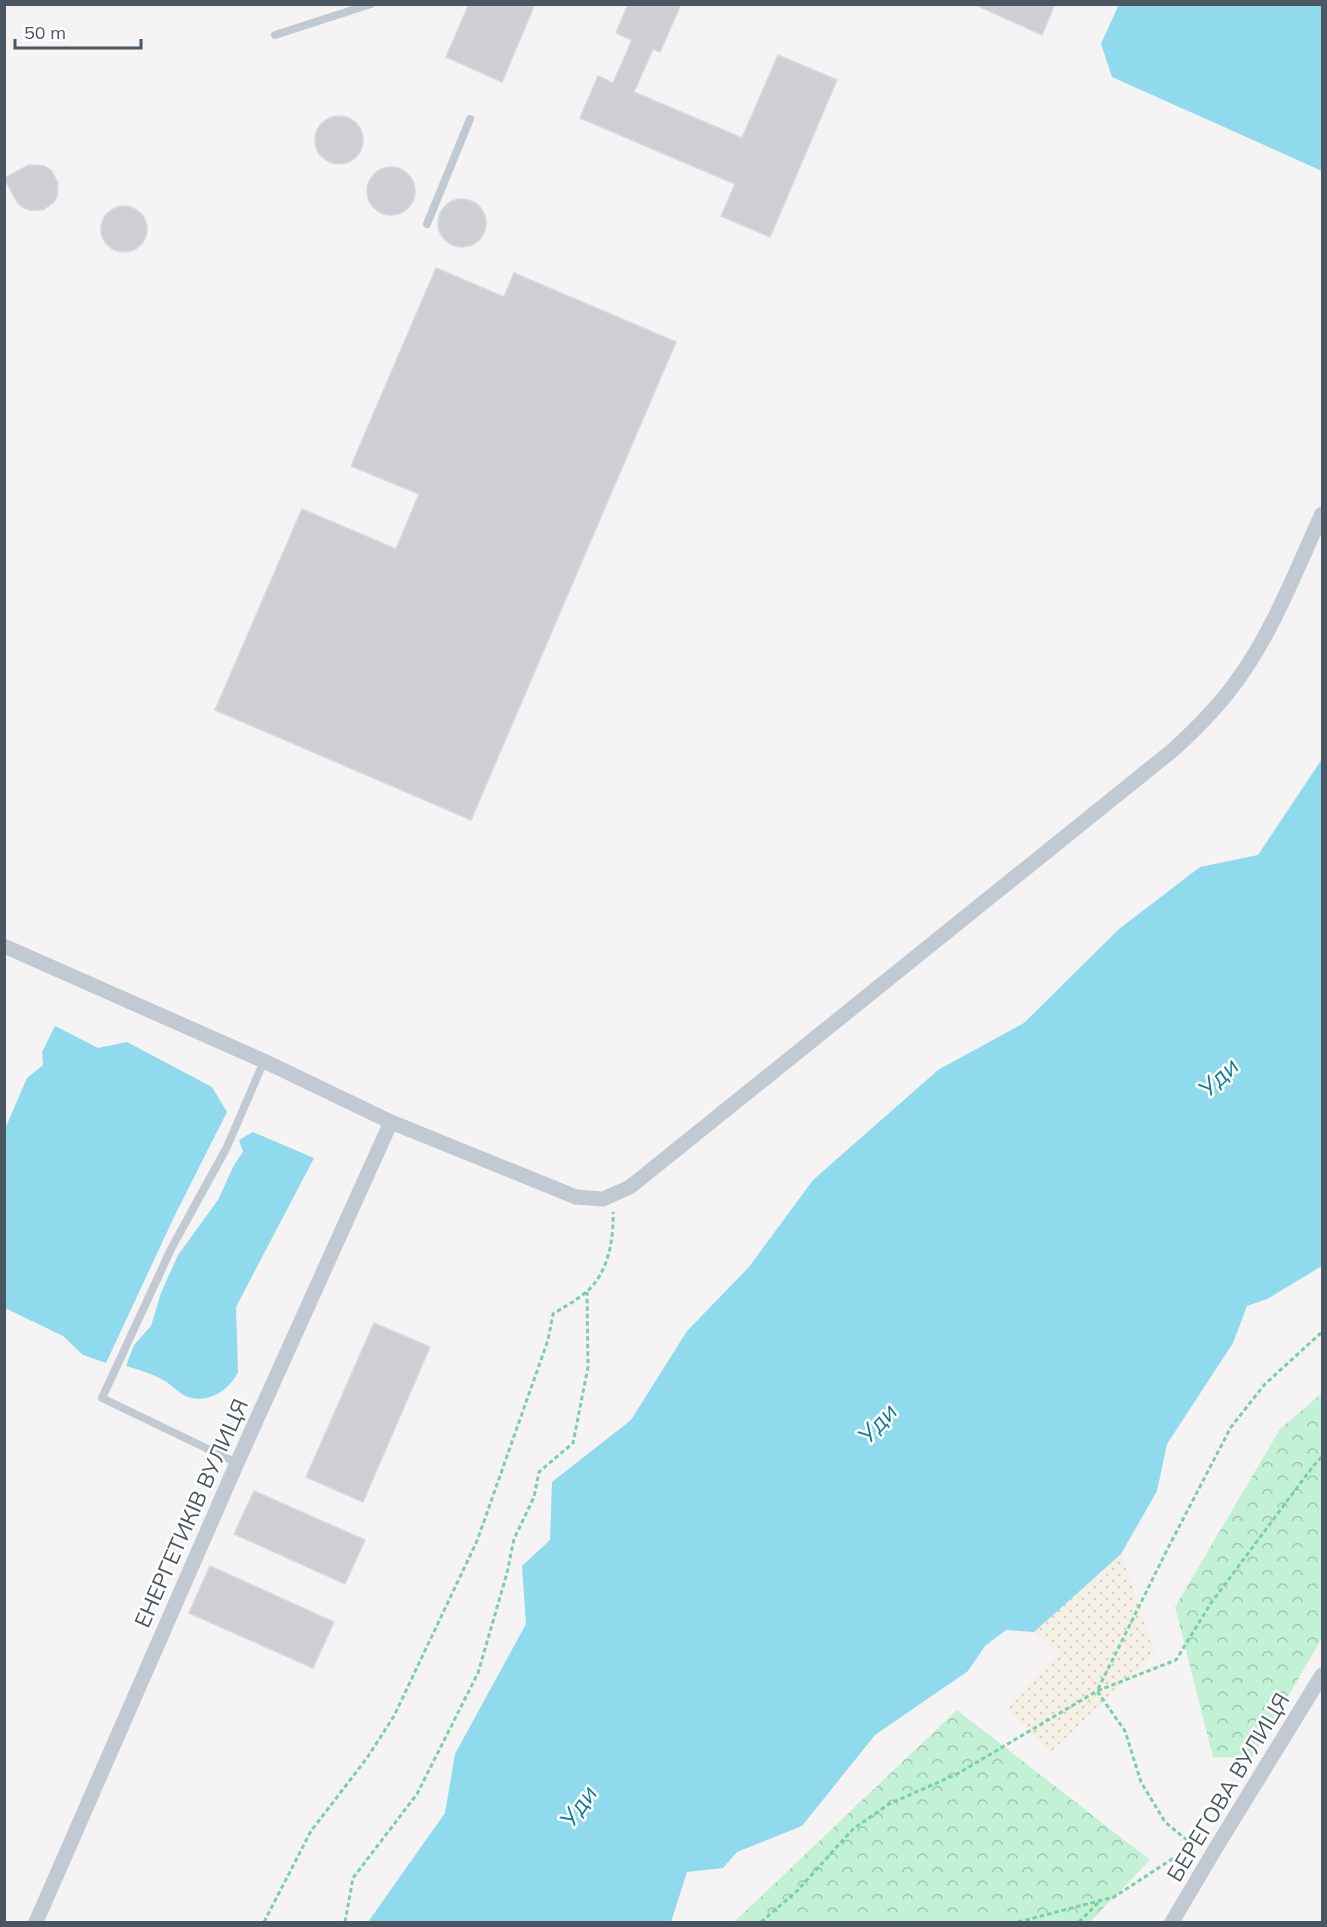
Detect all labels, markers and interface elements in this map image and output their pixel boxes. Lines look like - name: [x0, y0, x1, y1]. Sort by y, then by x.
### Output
- scale bar: [15, 12, 141, 50]
- text: 50 m: [24, 21, 66, 44]
- water label: Уди: [1191, 1051, 1245, 1103]
- street label: ЕНЕРГЕТИКІВ ВУЛИЦЯ: [128, 1394, 254, 1632]
- water label: Уди: [851, 1396, 903, 1450]
- street label: БЕРЕГОВА ВУЛИЦЯ: [1160, 1687, 1296, 1887]
- water label: Уди: [553, 1779, 603, 1833]

